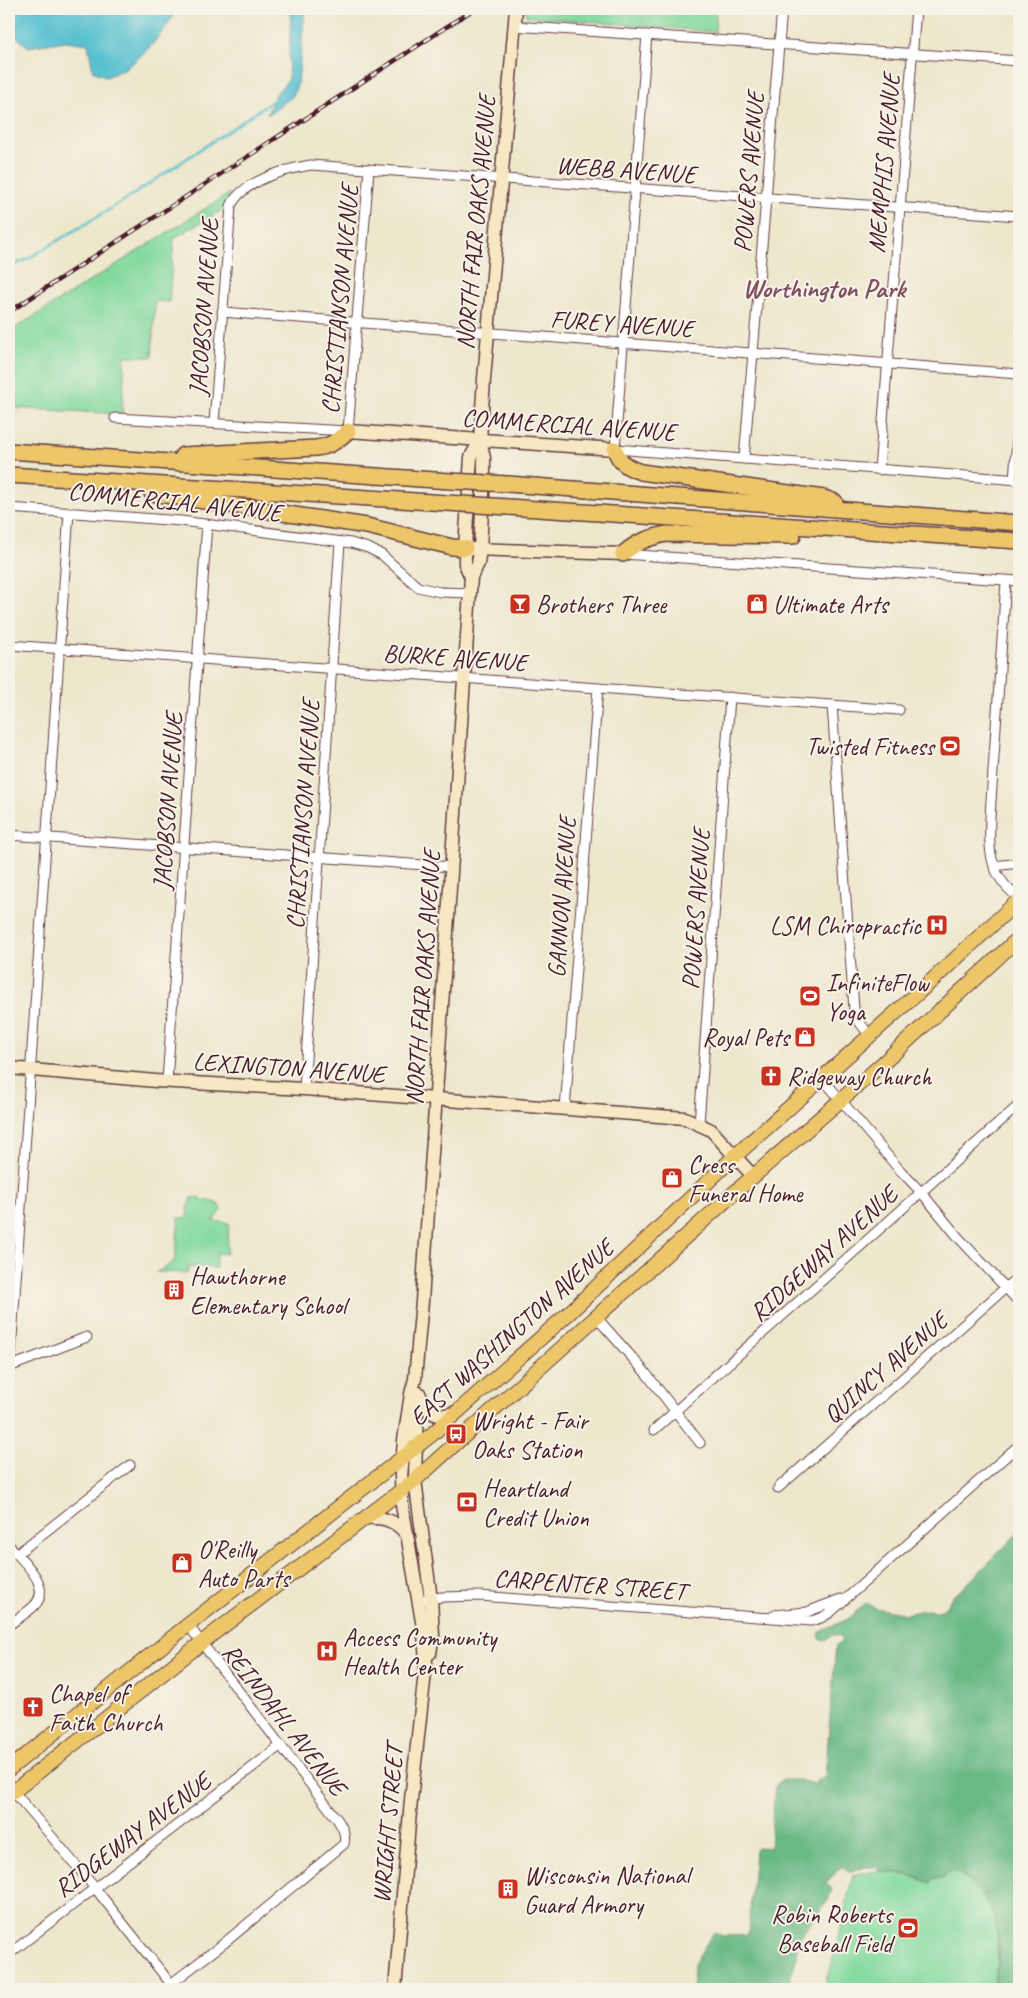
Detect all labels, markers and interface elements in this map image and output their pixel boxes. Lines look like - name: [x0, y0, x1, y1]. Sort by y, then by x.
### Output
- street label: MEMPHIS AVENUE: [860, 69, 908, 254]
- street label: POWERS AVENUE: [726, 87, 772, 254]
- street label: NORTH FAIR OAKS AVENUE: [449, 90, 503, 351]
- street label: WEBB AVENUE: [555, 149, 700, 191]
- street label: CHRISTIANSON AVENUE: [314, 180, 366, 415]
- street label: JACOBSON AVENUE: [182, 215, 226, 398]
- district label: Worthington Park: [743, 272, 908, 305]
- street label: FUREY AVENUE: [549, 303, 698, 345]
- street label: COMMERCIAL AVENUE: [461, 402, 680, 449]
- street label: COMMERCIAL AVENUE: [67, 475, 286, 529]
- place label: Brothers Three: [536, 589, 668, 621]
- place label: Ultimate Arts: [773, 589, 890, 621]
- bar icon: Brothers Three: [508, 592, 532, 616]
- shop icon: Ultimate Arts: [745, 592, 769, 616]
- street label: BURKE AVENUE: [382, 637, 531, 679]
- street label: CHRISTIANSON AVENUE: [279, 695, 327, 930]
- street label: JACOBSON AVENUE: [146, 709, 190, 892]
- place label: Twisted Fitness: [806, 731, 936, 763]
- sports icon: Twisted Fitness: [938, 734, 962, 758]
- street label: GANNON AVENUE: [540, 812, 584, 979]
- street label: POWERS AVENUE: [674, 824, 718, 991]
- street label: NORTH FAIR OAKS AVENUE: [398, 845, 448, 1105]
- place label: LSM Chiropractic: [770, 910, 922, 942]
- hospital icon: LSM Chiropractic: [925, 913, 949, 937]
- place label: InfiniteFlow Yoga: [826, 967, 931, 1028]
- sports icon: InfiniteFlow Yoga: [798, 984, 822, 1008]
- place label: Royal Pets: [702, 1022, 791, 1054]
- shop icon: Royal Pets: [793, 1025, 817, 1049]
- street label: LEXINGTON AVENUE: [192, 1045, 389, 1091]
- place label: Ridgeway Church: [787, 1061, 933, 1093]
- church icon: Ridgeway Church: [759, 1064, 783, 1088]
- place label: Cress Funeral Home: [688, 1149, 804, 1210]
- shop icon: Cress Funeral Home: [660, 1166, 684, 1190]
- street label: RIDGEWAY AVENUE: [743, 1177, 906, 1329]
- street label: EAST WASHINGTON AVENUE: [403, 1230, 623, 1433]
- place label: Hawthorne Elementary School: [190, 1261, 351, 1322]
- building icon: Hawthorne Elementary School: [162, 1278, 186, 1302]
- street label: QUINCY AVENUE: [817, 1303, 957, 1431]
- place label: Wright - Fair Oaks Station: [472, 1405, 591, 1466]
- bus stop icon: Wright - Fair Oaks Station: [444, 1422, 468, 1446]
- place label: Heartland Credit Union: [483, 1473, 590, 1534]
- bank icon: Heartland Credit Union: [455, 1490, 479, 1514]
- place label: O'Reilly Auto Parts: [198, 1534, 292, 1595]
- shop icon: O'Reilly Auto Parts: [170, 1551, 194, 1575]
- street label: CARPENTER STREET: [493, 1562, 693, 1608]
- place label: Access Community Health Center: [343, 1622, 499, 1683]
- street label: REINDAHL AVENUE: [215, 1637, 355, 1804]
- hospital icon: Access Community Health Center: [315, 1639, 339, 1663]
- place label: Chapel of Faith Church: [49, 1678, 163, 1739]
- church icon: Chapel of Faith Church: [21, 1695, 45, 1719]
- street label: WRIGHT STREET: [365, 1737, 411, 1904]
- street label: RIDGEWAY AVENUE: [48, 1764, 220, 1904]
- place label: Wisconsin National Guard Armory: [524, 1860, 694, 1921]
- building icon: Wisconsin National Guard Armory: [496, 1877, 520, 1901]
- place label: Robin Roberts Baseball Field: [771, 1899, 895, 1960]
- sports icon: Robin Roberts Baseball Field: [896, 1916, 920, 1940]

